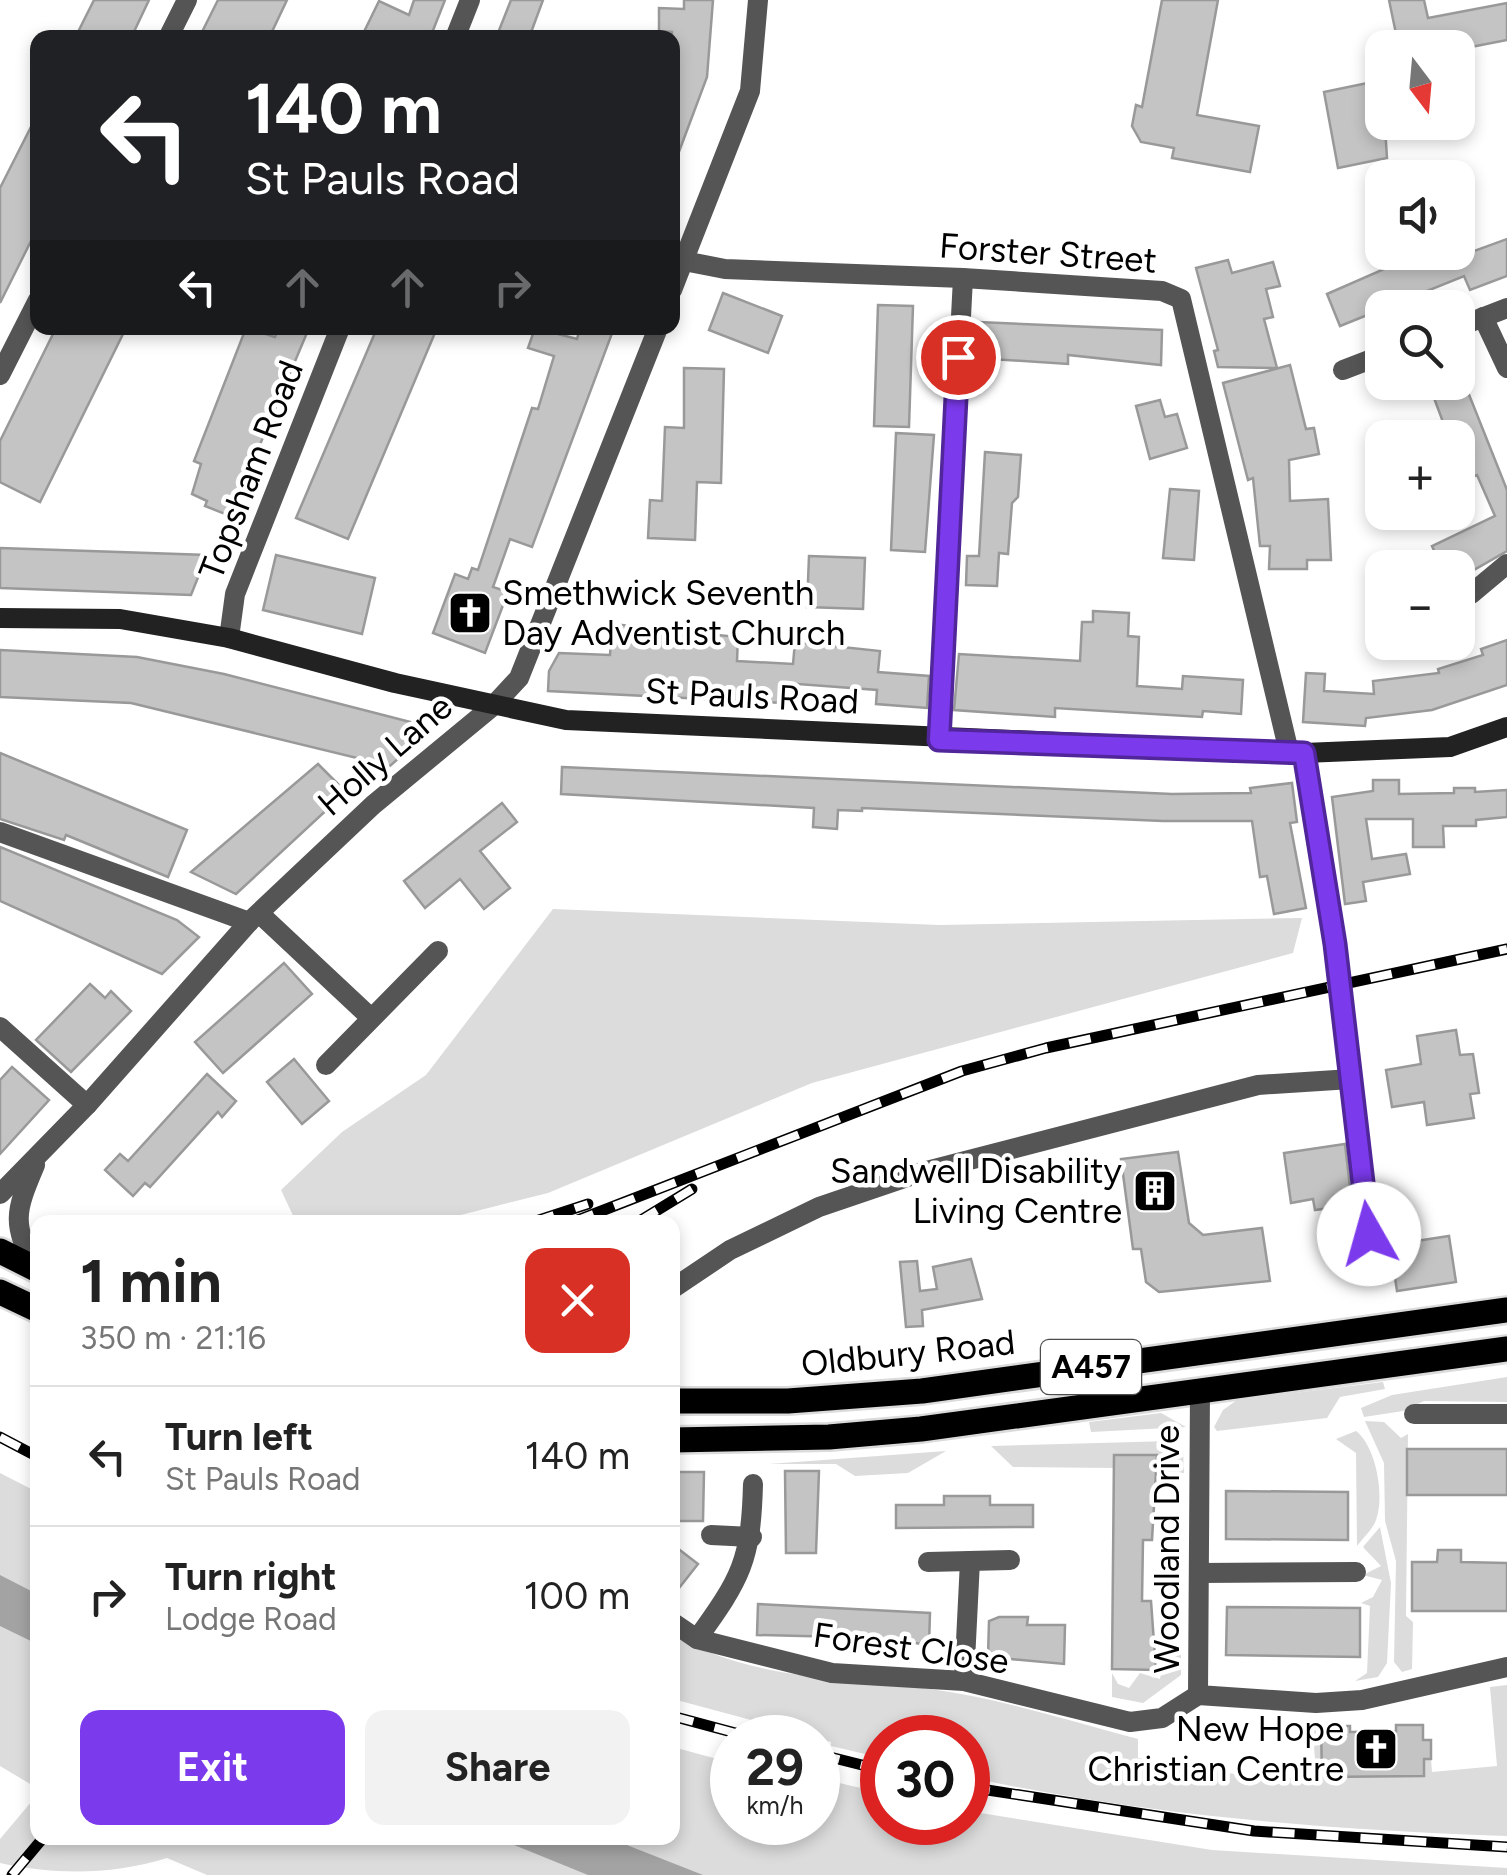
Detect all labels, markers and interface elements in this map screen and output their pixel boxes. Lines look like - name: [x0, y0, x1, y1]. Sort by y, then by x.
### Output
- north arrow: [1365, 30, 1475, 140]
- map controls: [1365, 30, 1475, 660]
- text: 140 m: [245, 66, 442, 151]
- icon: left: [80, 70, 210, 200]
- text: St Pauls Road: [245, 151, 520, 205]
- button: sound: [1365, 160, 1475, 270]
- street label: Forster Street: [938, 224, 1158, 282]
- icon: left: [170, 260, 225, 315]
- icon: ahead: [275, 260, 330, 315]
- icon: ahead: [380, 260, 435, 315]
- icon: right: [485, 260, 540, 315]
- button: search: [1365, 290, 1475, 400]
- pin: [916, 315, 1001, 400]
- icon: arrive: [931, 330, 986, 385]
- street label: Topsham Road: [190, 355, 312, 585]
- button: +: [1365, 420, 1475, 530]
- button: −: [1365, 550, 1475, 660]
- place label: Smethwick Seventh Day Adventist Church: [502, 572, 845, 654]
- church icon: Smethwick Seventh Day Adventist Church: [447, 590, 493, 636]
- street label: St Pauls Road: [644, 669, 860, 723]
- street label: Holly Lane: [309, 685, 461, 825]
- place label: Sandwell Disability Living Centre: [830, 1150, 1123, 1232]
- building icon: Sandwell Disability Living Centre: [1132, 1168, 1178, 1214]
- position arrow: [1317, 1182, 1421, 1286]
- text: 1 min: [80, 1245, 222, 1317]
- button: close: [525, 1248, 630, 1353]
- text: 350 m · 21:16: [80, 1319, 266, 1357]
- street label: Oldbury Road: [799, 1321, 1017, 1385]
- road number: A457: [1041, 1340, 1141, 1394]
- text: Turn left: [165, 1414, 313, 1460]
- street label: Woodland Drive: [1146, 1425, 1188, 1673]
- icon: left: [80, 1429, 135, 1484]
- text: 140 m: [525, 1433, 630, 1479]
- text: St Pauls Road: [165, 1460, 361, 1498]
- text: Turn right: [165, 1554, 337, 1600]
- icon: right: [80, 1569, 135, 1624]
- text: 100 m: [524, 1573, 630, 1619]
- text: Lodge Road: [165, 1600, 337, 1638]
- street label: Forest Close: [811, 1614, 1011, 1682]
- place label: New Hope Christian Centre: [1088, 1708, 1344, 1790]
- button: Exit: [80, 1710, 345, 1825]
- button: Share: [365, 1710, 630, 1825]
- speed limit sign: 30: [860, 1715, 990, 1845]
- church icon: New Hope Christian Centre: [1353, 1726, 1399, 1772]
- text: 29: [746, 1737, 804, 1798]
- text: km/h: [746, 1790, 804, 1820]

